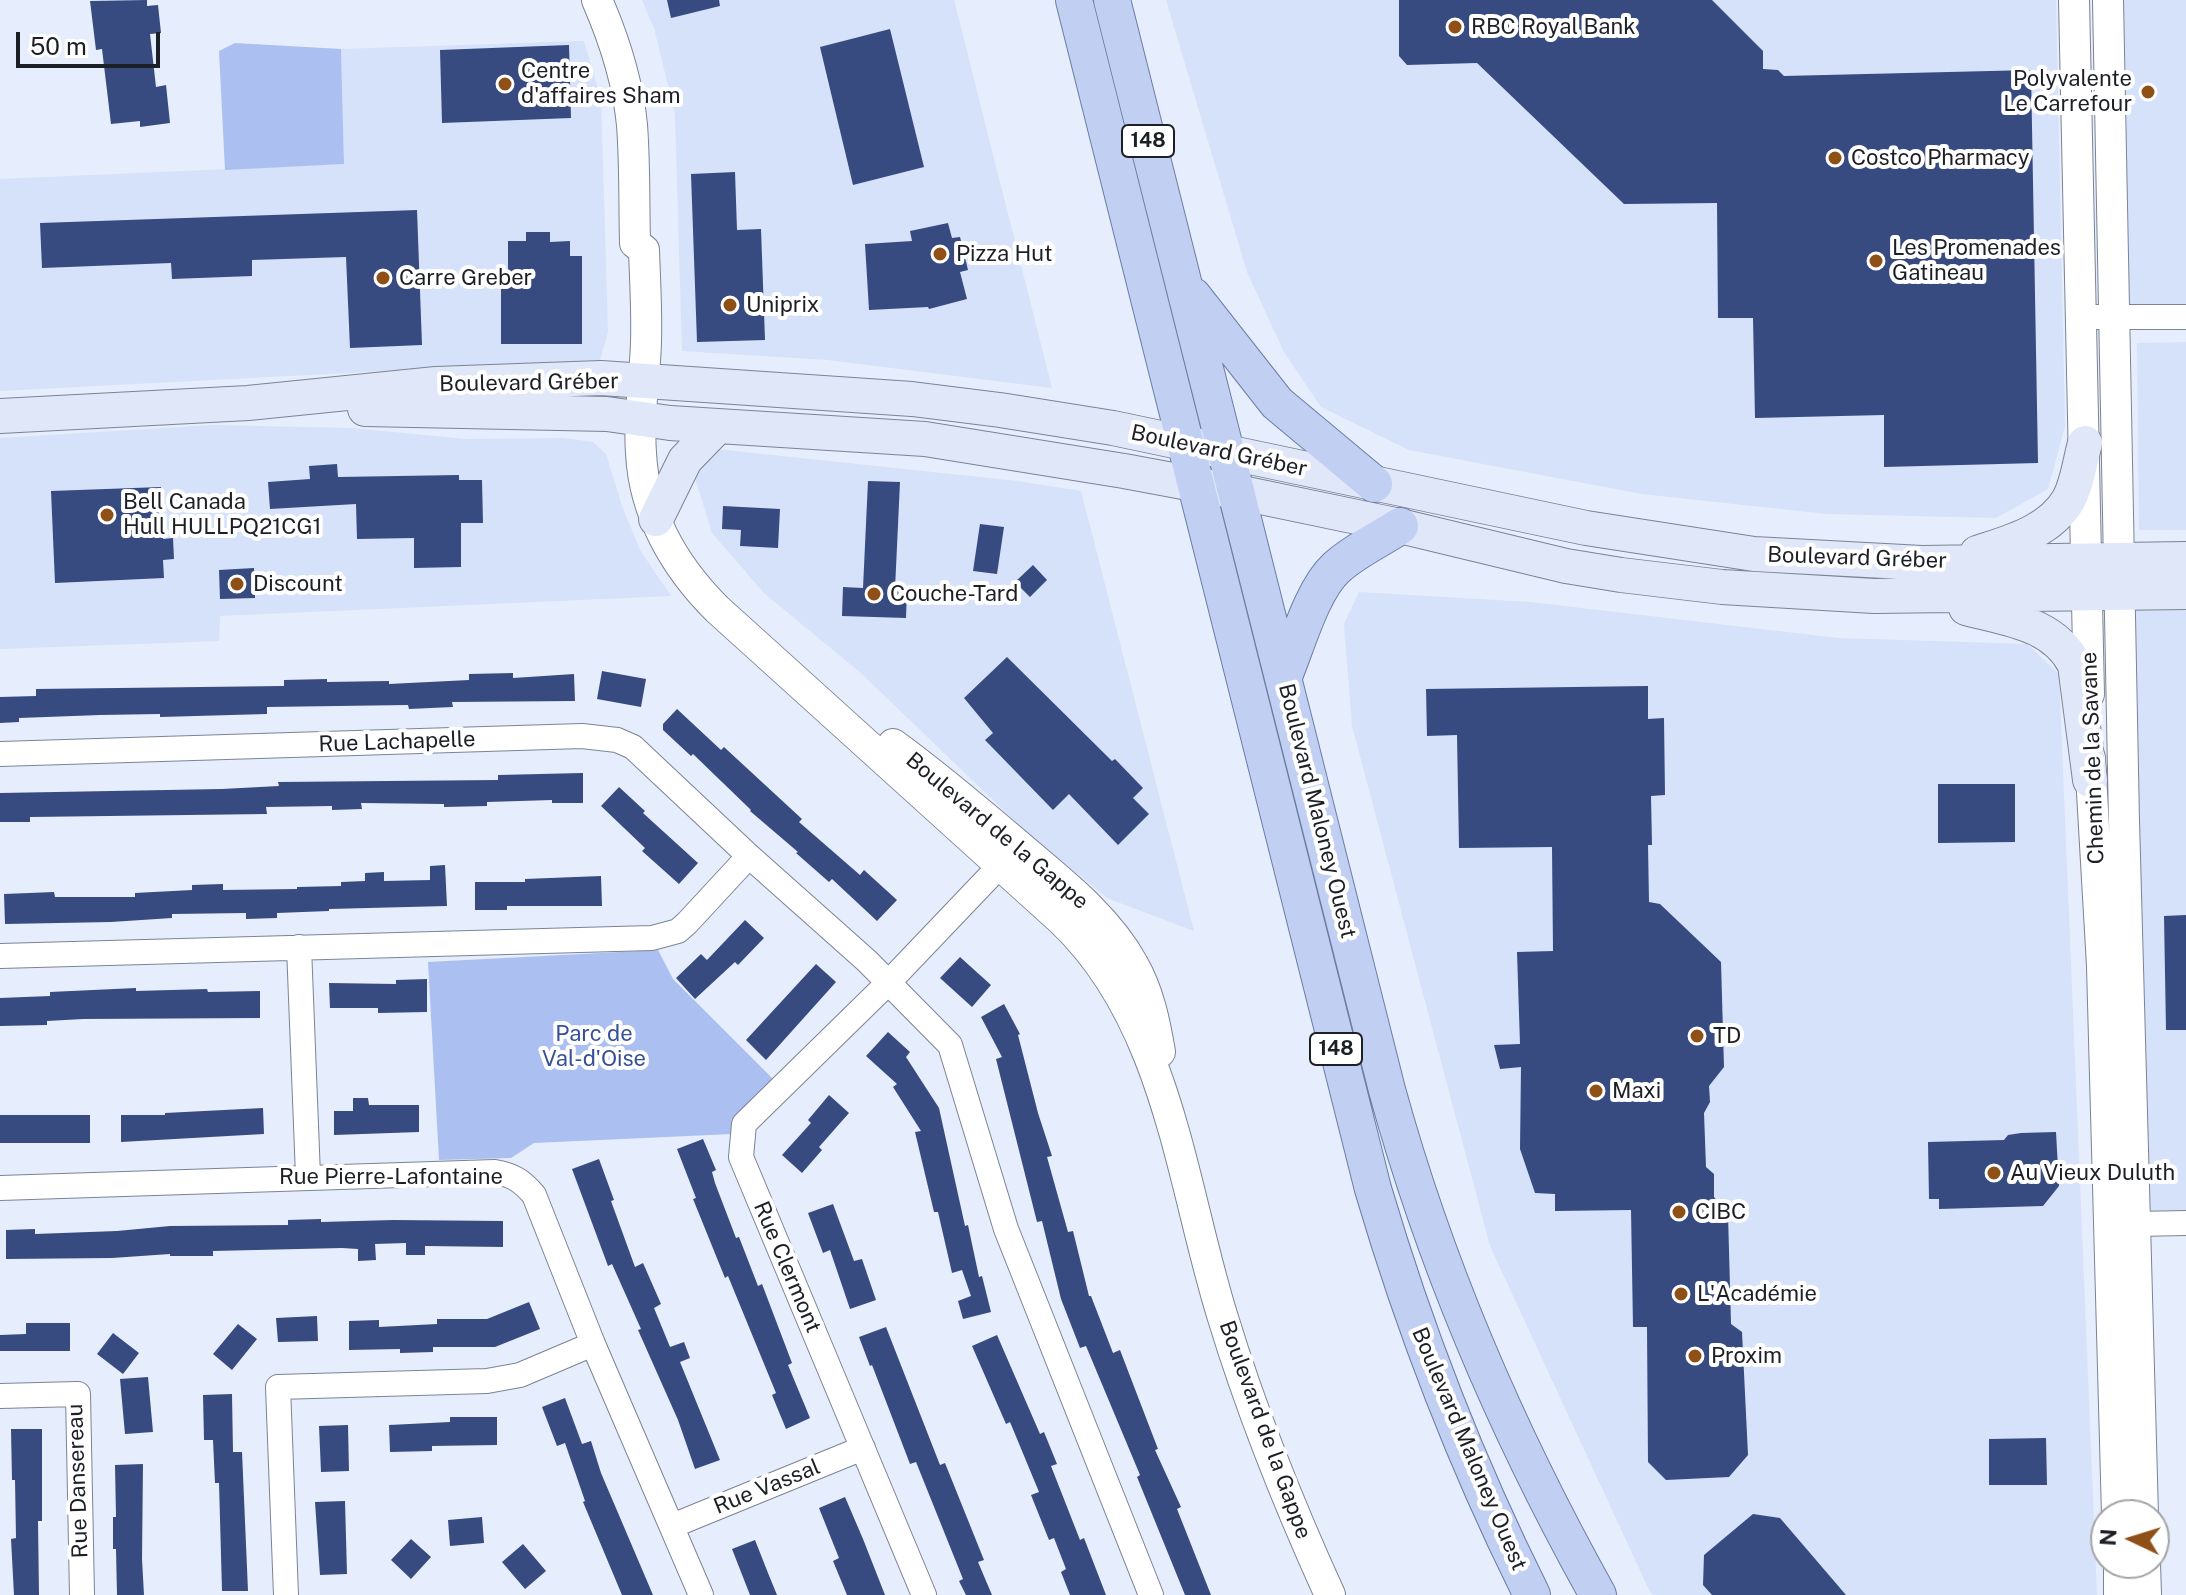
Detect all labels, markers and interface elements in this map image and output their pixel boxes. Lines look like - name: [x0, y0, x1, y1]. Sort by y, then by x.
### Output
- place label: RBC Royal Bank: [1471, 14, 1636, 40]
- scale bar: [20, 16, 164, 66]
- marker: RBC Royal Bank: [1446, 18, 1464, 36]
- text: 50 m: [30, 32, 87, 60]
- place label: Centre d'affaires Sham: [521, 58, 681, 110]
- place label: Polyvalente Le Carrefour: [2003, 66, 2132, 118]
- marker: Centre d'affaires Sham: [496, 75, 514, 93]
- marker: Polyvalente Le Carrefour: [2139, 83, 2157, 101]
- road number: 148: [1122, 125, 1174, 157]
- place label: Costco Pharmacy: [1851, 145, 2029, 171]
- marker: Costco Pharmacy: [1826, 149, 1844, 167]
- place label: Les Promenades Gatineau: [1892, 235, 2061, 286]
- place label: Pizza Hut: [956, 241, 1053, 267]
- marker: Pizza Hut: [931, 245, 949, 263]
- marker: Les Promenades Gatineau: [1867, 252, 1885, 270]
- place label: Carre Greber: [399, 265, 532, 291]
- marker: Carre Greber: [374, 269, 392, 287]
- place label: Uniprix: [746, 292, 819, 318]
- marker: Uniprix: [721, 296, 739, 314]
- street label: Boulevard Gréber: [439, 368, 619, 398]
- street label: Boulevard Gréber: [1128, 419, 1310, 483]
- place label: Bell Canada Hull HULLPQ21CG1: [123, 489, 321, 540]
- marker: Bell Canada Hull HULLPQ21CG1: [98, 506, 116, 524]
- street label: Boulevard Gréber: [1767, 542, 1947, 574]
- place label: Discount: [253, 571, 343, 597]
- marker: Discount: [228, 575, 246, 593]
- place label: Couche-Tard: [890, 581, 1018, 607]
- marker: Couche-Tard: [865, 585, 883, 603]
- street label: Chemin de la Savane: [2076, 651, 2110, 865]
- street label: Boulevard Maloney Ouest: [1273, 681, 1361, 941]
- street label: Rue Lachapelle: [318, 726, 476, 758]
- street label: Boulevard de la Gappe: [900, 747, 1094, 915]
- park label: Parc de Val-d'Oise: [542, 1021, 646, 1072]
- place label: TD: [1713, 1023, 1741, 1049]
- marker: TD: [1688, 1027, 1706, 1045]
- road number: 148: [1310, 1033, 1362, 1065]
- place label: Maxi: [1612, 1078, 1661, 1104]
- marker: Maxi: [1587, 1082, 1605, 1100]
- place label: Au Vieux Duluth: [2010, 1160, 2175, 1186]
- street label: Rue Pierre-Lafontaine: [279, 1164, 503, 1190]
- marker: Au Vieux Duluth: [1985, 1164, 2003, 1182]
- street label: Rue Clermont: [748, 1197, 826, 1337]
- place label: CIBC: [1695, 1199, 1746, 1225]
- marker: CIBC: [1670, 1203, 1688, 1221]
- place label: L'Académie: [1697, 1281, 1817, 1307]
- marker: L'Académie: [1672, 1285, 1690, 1303]
- street label: Boulevard de la Gappe: [1213, 1317, 1317, 1543]
- street label: Boulevard Maloney Ouest: [1406, 1324, 1532, 1574]
- place label: Proxim: [1711, 1343, 1782, 1369]
- marker: Proxim: [1686, 1347, 1704, 1365]
- street label: Rue Dansereau: [62, 1403, 94, 1559]
- street label: Rue Vassal: [710, 1454, 824, 1520]
- north arrow: [2090, 1499, 2170, 1579]
- text: N: [2094, 1528, 2122, 1547]

